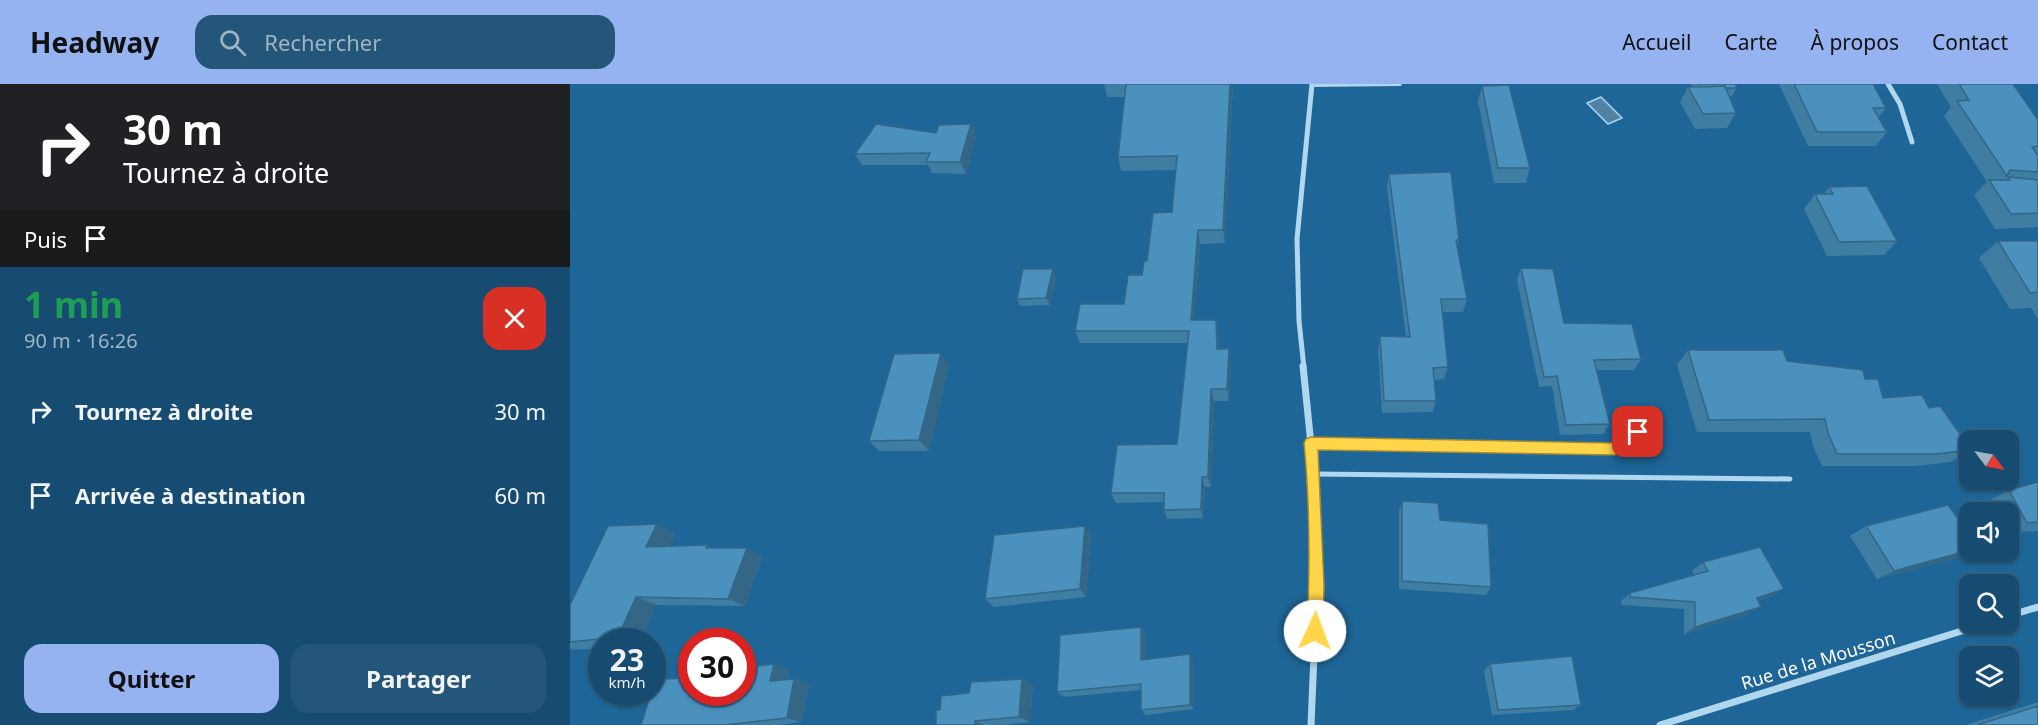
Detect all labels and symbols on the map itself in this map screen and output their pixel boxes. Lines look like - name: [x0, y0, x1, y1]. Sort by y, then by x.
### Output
- pin: [1612, 406, 1663, 457]
- north arrow: [1959, 430, 2019, 490]
- position arrow: [1283, 599, 1347, 663]
- street label: Rue de la Mousson: [1738, 625, 1898, 695]
- speed limit sign: 30: [678, 628, 756, 706]

